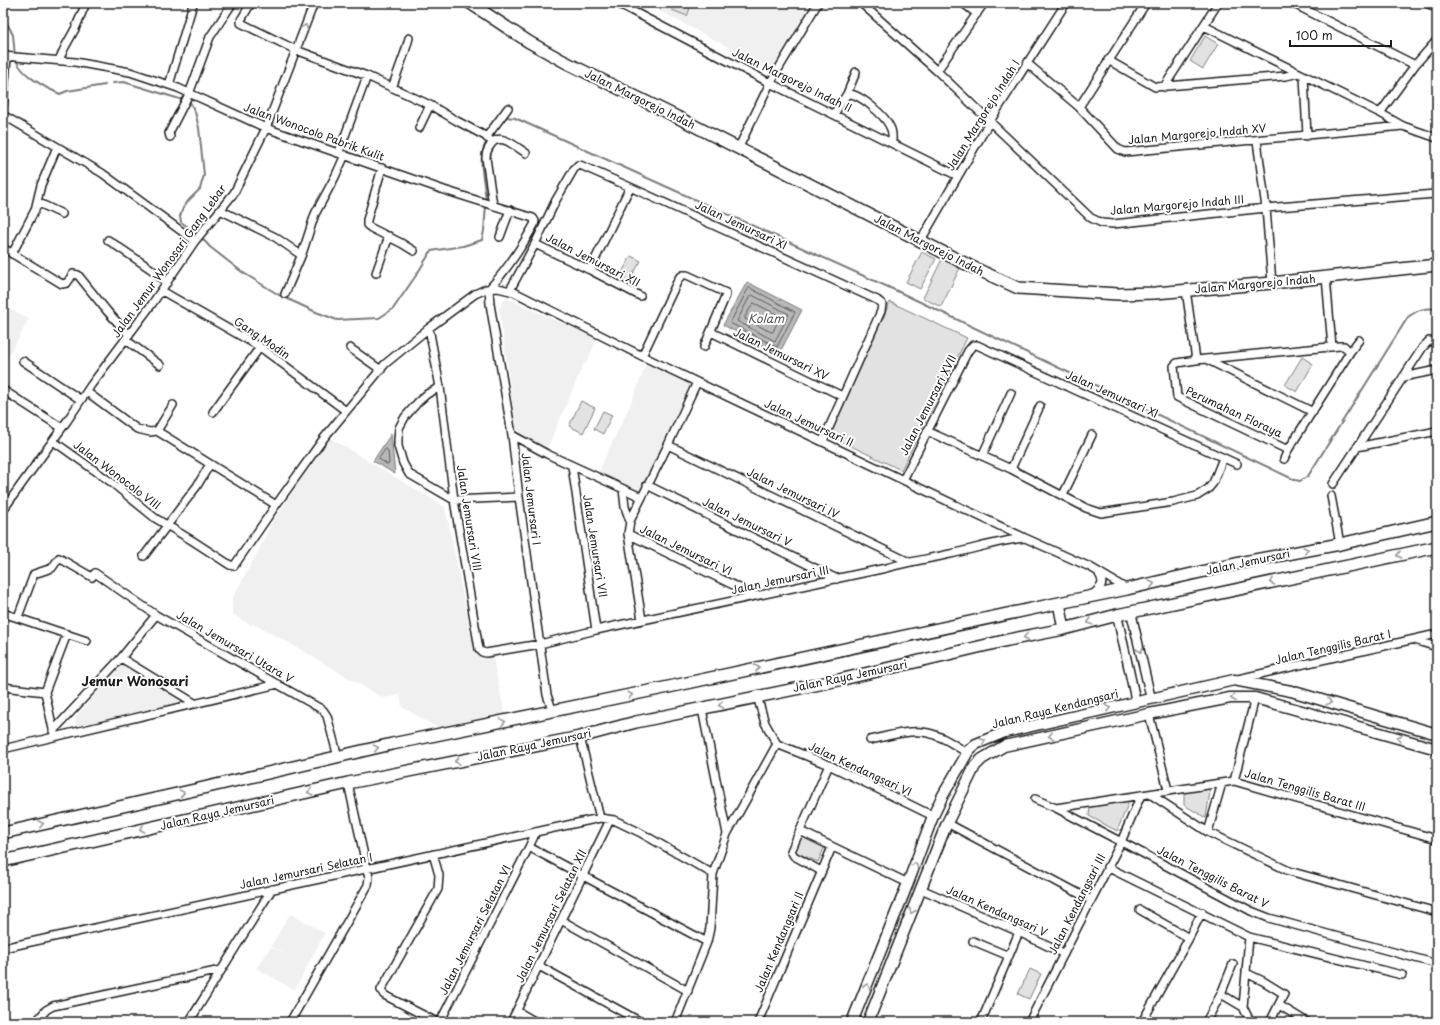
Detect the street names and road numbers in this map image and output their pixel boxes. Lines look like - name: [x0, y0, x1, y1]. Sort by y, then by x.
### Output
- street label: Jalan Margorejo Indah II: [730, 43, 855, 116]
- street label: Jalan Margorejo Indah I: [941, 56, 1024, 174]
- street label: Jalan Margorejo Indah: [582, 64, 698, 133]
- street label: Jalan Wonocolo Pabrik Kulit: [241, 98, 387, 165]
- street label: Jalan Margorejo Indah XV: [1127, 119, 1267, 148]
- street label: Jalan Jemur Wonosari Gang Lebar: [107, 181, 230, 341]
- street label: Jalan Margorejo Indah III: [1109, 190, 1245, 219]
- street label: Jalan Jemursari XI: [692, 196, 790, 253]
- street label: Jalan Margorejo Indah: [871, 209, 987, 280]
- street label: Jalan Jemursari XII: [543, 228, 643, 291]
- street label: Jalan Margorejo Indah: [1194, 270, 1316, 297]
- street label: Gang Modin: [231, 312, 294, 363]
- street label: Jalan Jemursari XV: [731, 323, 832, 384]
- street label: Jalan Jemursari XVII: [895, 352, 960, 458]
- street label: Jalan Jemursari XI: [1063, 366, 1161, 422]
- street label: Perumahan Floraya: [1183, 382, 1285, 441]
- street label: Jalan Jemursari II: [762, 394, 856, 451]
- street label: Jalan Wonocolo VIII: [70, 436, 164, 513]
- street label: Jalan Jemursari I: [517, 452, 546, 546]
- street label: Jalan Jemursari IV: [744, 463, 843, 522]
- street label: Jalan Jemursari VIII: [453, 464, 486, 572]
- street label: Jalan Jemursari VII: [579, 493, 612, 599]
- street label: Jalan Jemursari V: [700, 493, 795, 551]
- street label: Jalan Jemursari VI: [637, 520, 735, 579]
- street label: Jalan Jemursari: [1204, 544, 1292, 579]
- street label: Jalan Jemursari III: [729, 561, 830, 598]
- street label: Jalan Jemursari Utara V: [174, 606, 297, 687]
- street label: Jalan Tenggilis Barat I: [1273, 625, 1393, 668]
- street label: Jalan Raya Jemursari: [791, 655, 909, 696]
- street label: Jalan Raya Kendangsari: [990, 685, 1120, 732]
- street label: Jalan Raya Jemursari: [475, 724, 593, 765]
- street label: Jalan Kendangsari VI: [806, 737, 915, 800]
- street label: Jalan Tenggilis Barat III: [1243, 764, 1368, 815]
- street label: Jalan Raya Jemursari: [158, 791, 276, 834]
- street label: Jalan Tenggilis Barat V: [1154, 841, 1272, 912]
- street label: Jalan Jemursari Selatan XII: [511, 846, 590, 985]
- street label: Jalan Jemursari Selatan I: [238, 848, 374, 893]
- street label: Jalan Kendangsari III: [1044, 850, 1109, 957]
- street label: Jalan Jemursari Selatan VI: [434, 862, 515, 998]
- street label: Jalan Kendangsari V: [944, 881, 1051, 941]
- street label: Jalan Kendangsari II: [750, 889, 807, 995]

